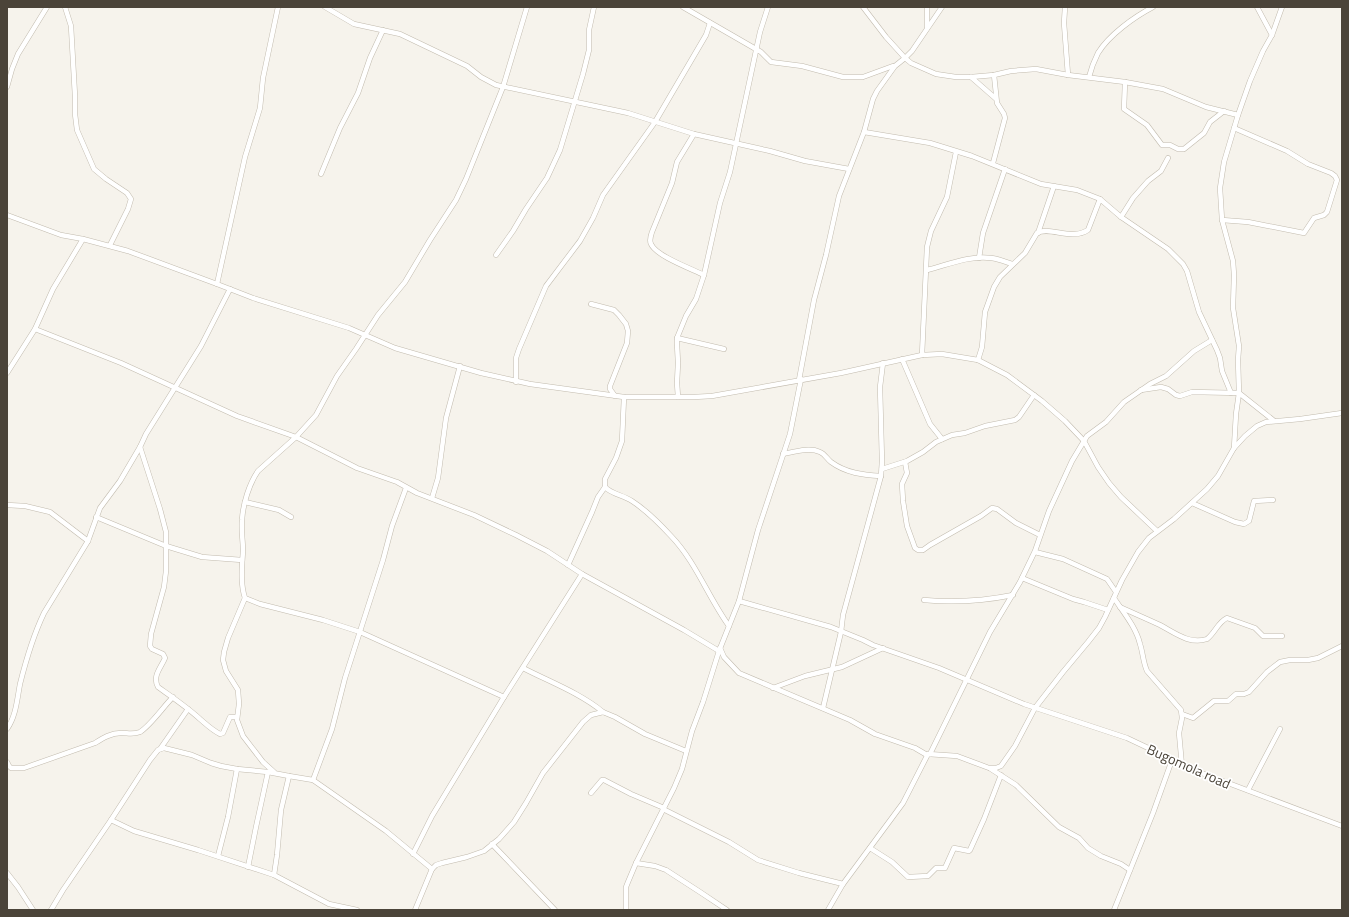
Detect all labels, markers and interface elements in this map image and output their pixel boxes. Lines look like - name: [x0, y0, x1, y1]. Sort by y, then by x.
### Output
- street label: Bugomola road: [1144, 738, 1234, 794]

